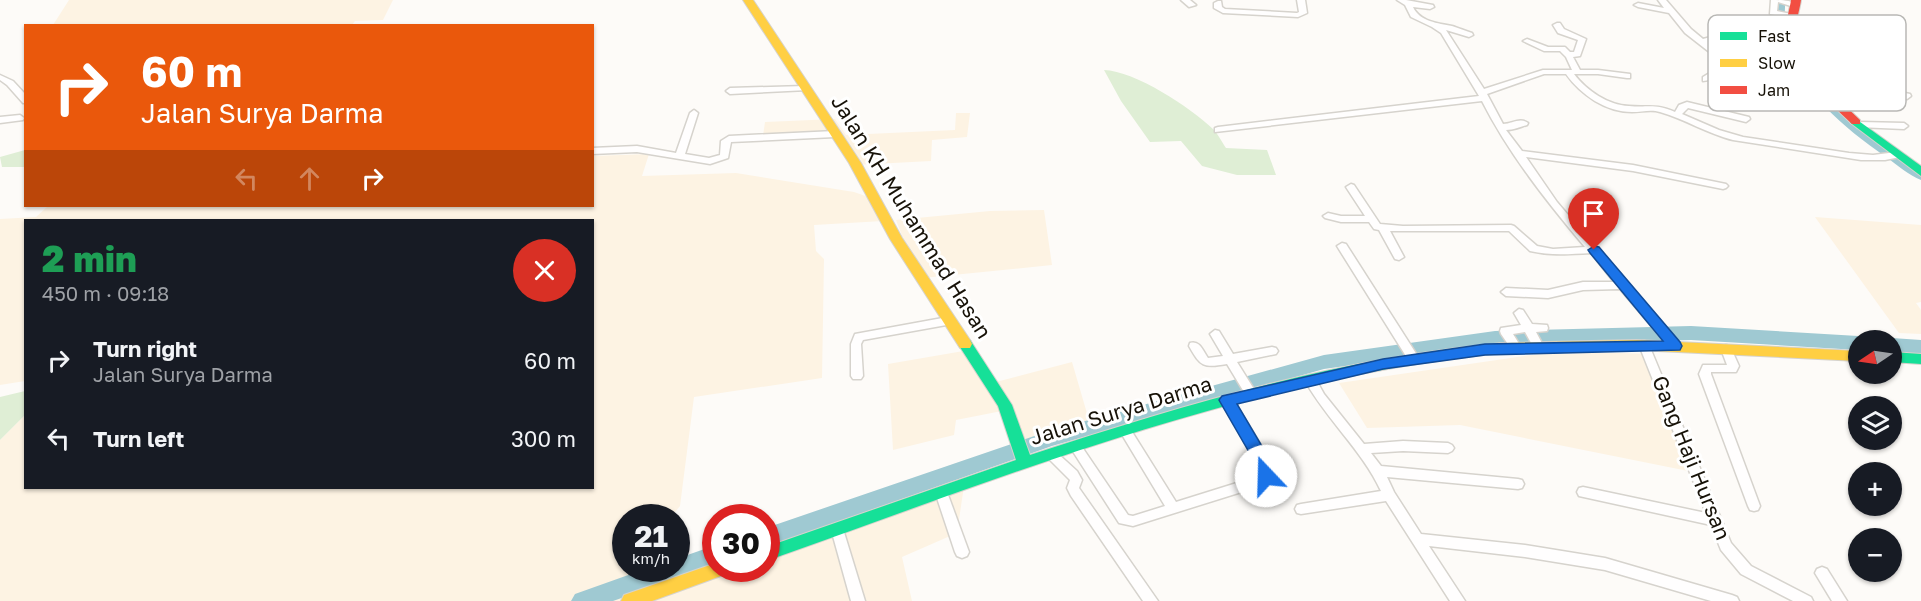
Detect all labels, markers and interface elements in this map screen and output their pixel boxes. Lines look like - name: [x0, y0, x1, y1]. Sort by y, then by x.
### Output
- legend: [1708, 15, 1906, 111]
- text: Fast: [1758, 26, 1791, 46]
- text: 60 m: [141, 46, 242, 96]
- icon: right: [42, 48, 120, 126]
- text: Slow: [1758, 53, 1796, 73]
- text: Jam: [1758, 80, 1790, 100]
- street label: Jalan KH Muhammad Hasan: [826, 90, 998, 343]
- text: Jalan Surya Darma: [141, 97, 384, 129]
- icon: left: [230, 162, 263, 195]
- icon: ahead: [293, 162, 326, 195]
- icon: right: [356, 162, 389, 195]
- pin: [1568, 188, 1619, 250]
- icon: arrive: [1577, 197, 1610, 230]
- text: 2 min: [42, 237, 137, 280]
- button: close: [513, 239, 576, 302]
- text: 450 m · 09:18: [42, 281, 169, 305]
- north arrow: [1848, 330, 1902, 384]
- map controls: [1848, 330, 1902, 582]
- text: Turn right: [93, 335, 197, 362]
- icon: right: [42, 344, 75, 377]
- text: 60 m: [524, 347, 576, 374]
- text: Jalan Surya Darma: [93, 362, 273, 386]
- street label: Jalan Surya Darma: [1027, 370, 1215, 450]
- street label: Gang Haji Hursan: [1647, 372, 1737, 544]
- button: layers: [1848, 396, 1902, 450]
- icon: left: [42, 422, 75, 455]
- text: Turn left: [93, 425, 184, 452]
- text: 300 m: [511, 425, 576, 452]
- position arrow: [1234, 444, 1298, 508]
- button: +: [1848, 462, 1902, 516]
- speed limit sign: 30: [702, 504, 780, 582]
- text: 21: [634, 518, 668, 554]
- button: −: [1848, 528, 1902, 582]
- text: km/h: [632, 549, 670, 567]

